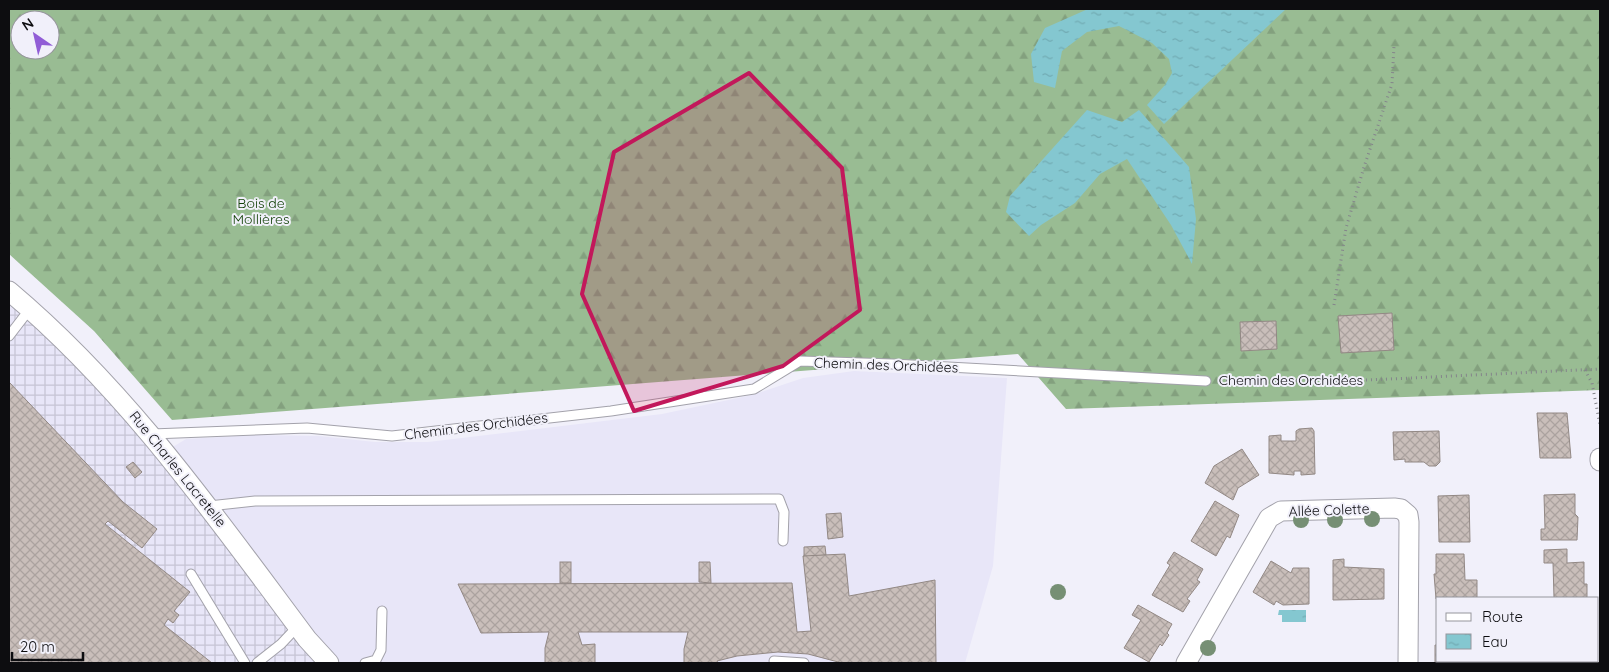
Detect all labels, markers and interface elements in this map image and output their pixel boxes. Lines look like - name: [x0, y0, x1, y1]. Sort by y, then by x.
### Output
- north arrow: [10, 10, 60, 60]
- text: N: [18, 14, 37, 35]
- park label: Bois de Mollières: [233, 194, 289, 228]
- street label: Chemin des Orchidées: [814, 353, 958, 377]
- street label: Chemin des Orchidées: [1219, 371, 1363, 389]
- street label: Rue Charles Lacretelle: [126, 407, 230, 531]
- street label: Chemin des Orchidées: [403, 408, 549, 444]
- street label: Allée Colette: [1288, 500, 1370, 520]
- legend: [1436, 597, 1599, 662]
- text: Route: [1482, 607, 1523, 626]
- scale bar: [12, 630, 84, 662]
- text: Eau: [1482, 632, 1508, 651]
- text: 20 m: [20, 637, 55, 656]

